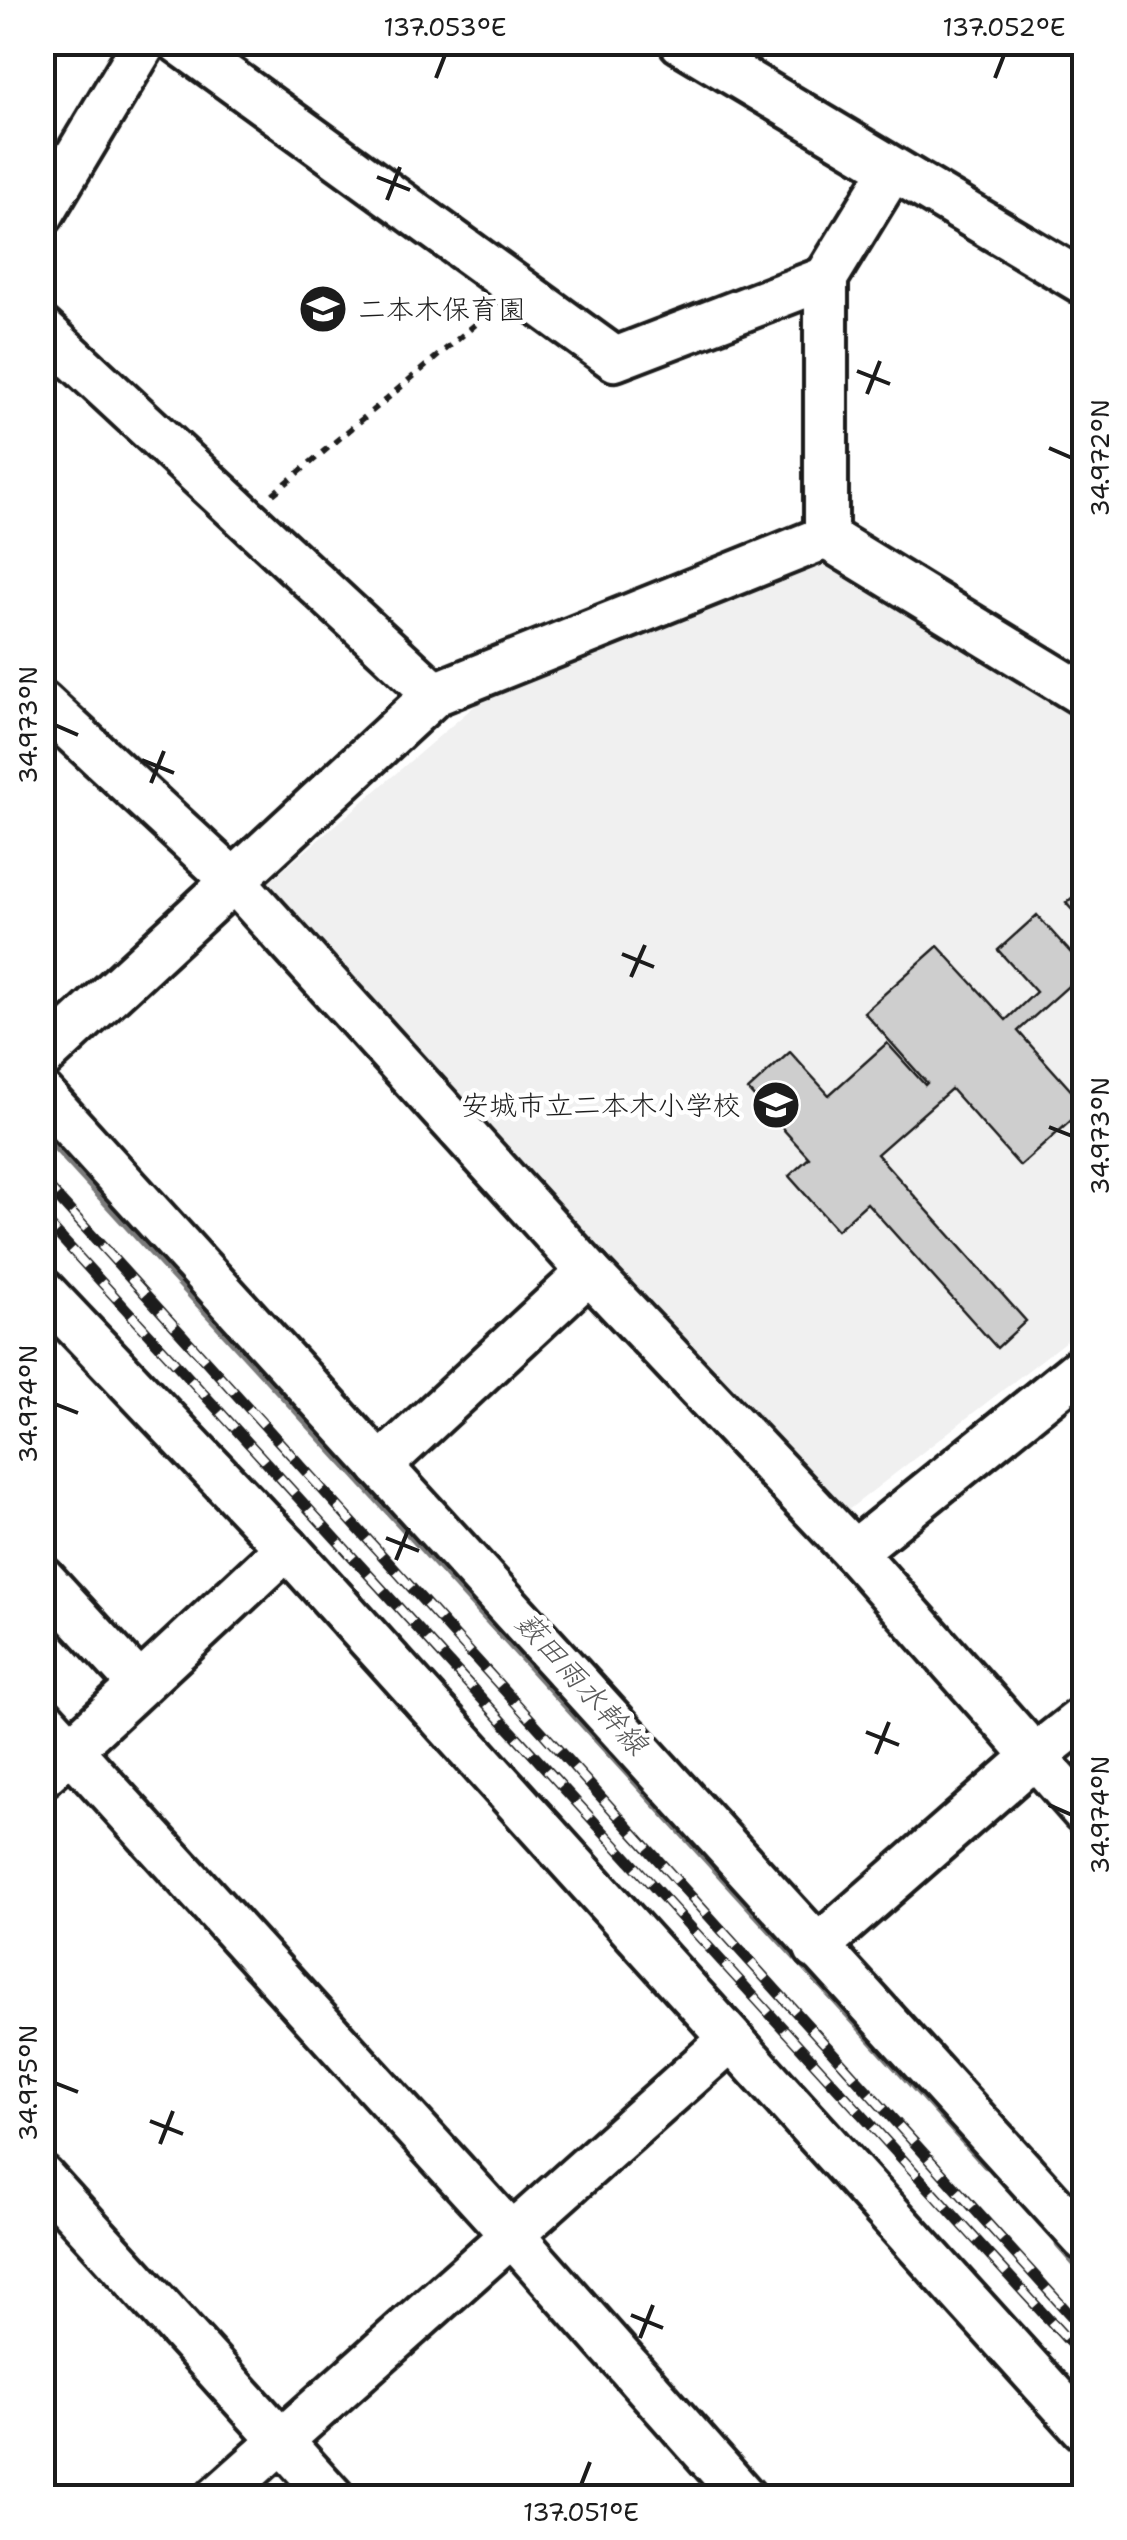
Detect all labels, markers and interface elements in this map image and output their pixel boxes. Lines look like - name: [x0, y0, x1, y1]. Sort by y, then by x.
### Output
- text: 137.053°E: [384, 10, 507, 44]
- text: 137.052°E: [943, 10, 1065, 44]
- school or university icon: 二本木保育園: [297, 283, 349, 335]
- place label: 二本木保育園: [358, 290, 526, 328]
- text: 34.972°N: [1083, 399, 1117, 517]
- text: 34.973°N: [11, 666, 45, 784]
- text: 34.973°N: [1083, 1077, 1117, 1195]
- school or university icon: 安城市立二本木小学校: [750, 1079, 802, 1131]
- place label: 安城市立二本木小学校: [461, 1086, 741, 1124]
- text: 34.974°N: [11, 1345, 45, 1463]
- water label: 薮田雨水幹線: [507, 1602, 658, 1764]
- text: 34.974°N: [1083, 1756, 1117, 1874]
- text: 34.975°N: [11, 2025, 45, 2141]
- text: 137.051°E: [523, 2495, 639, 2529]

